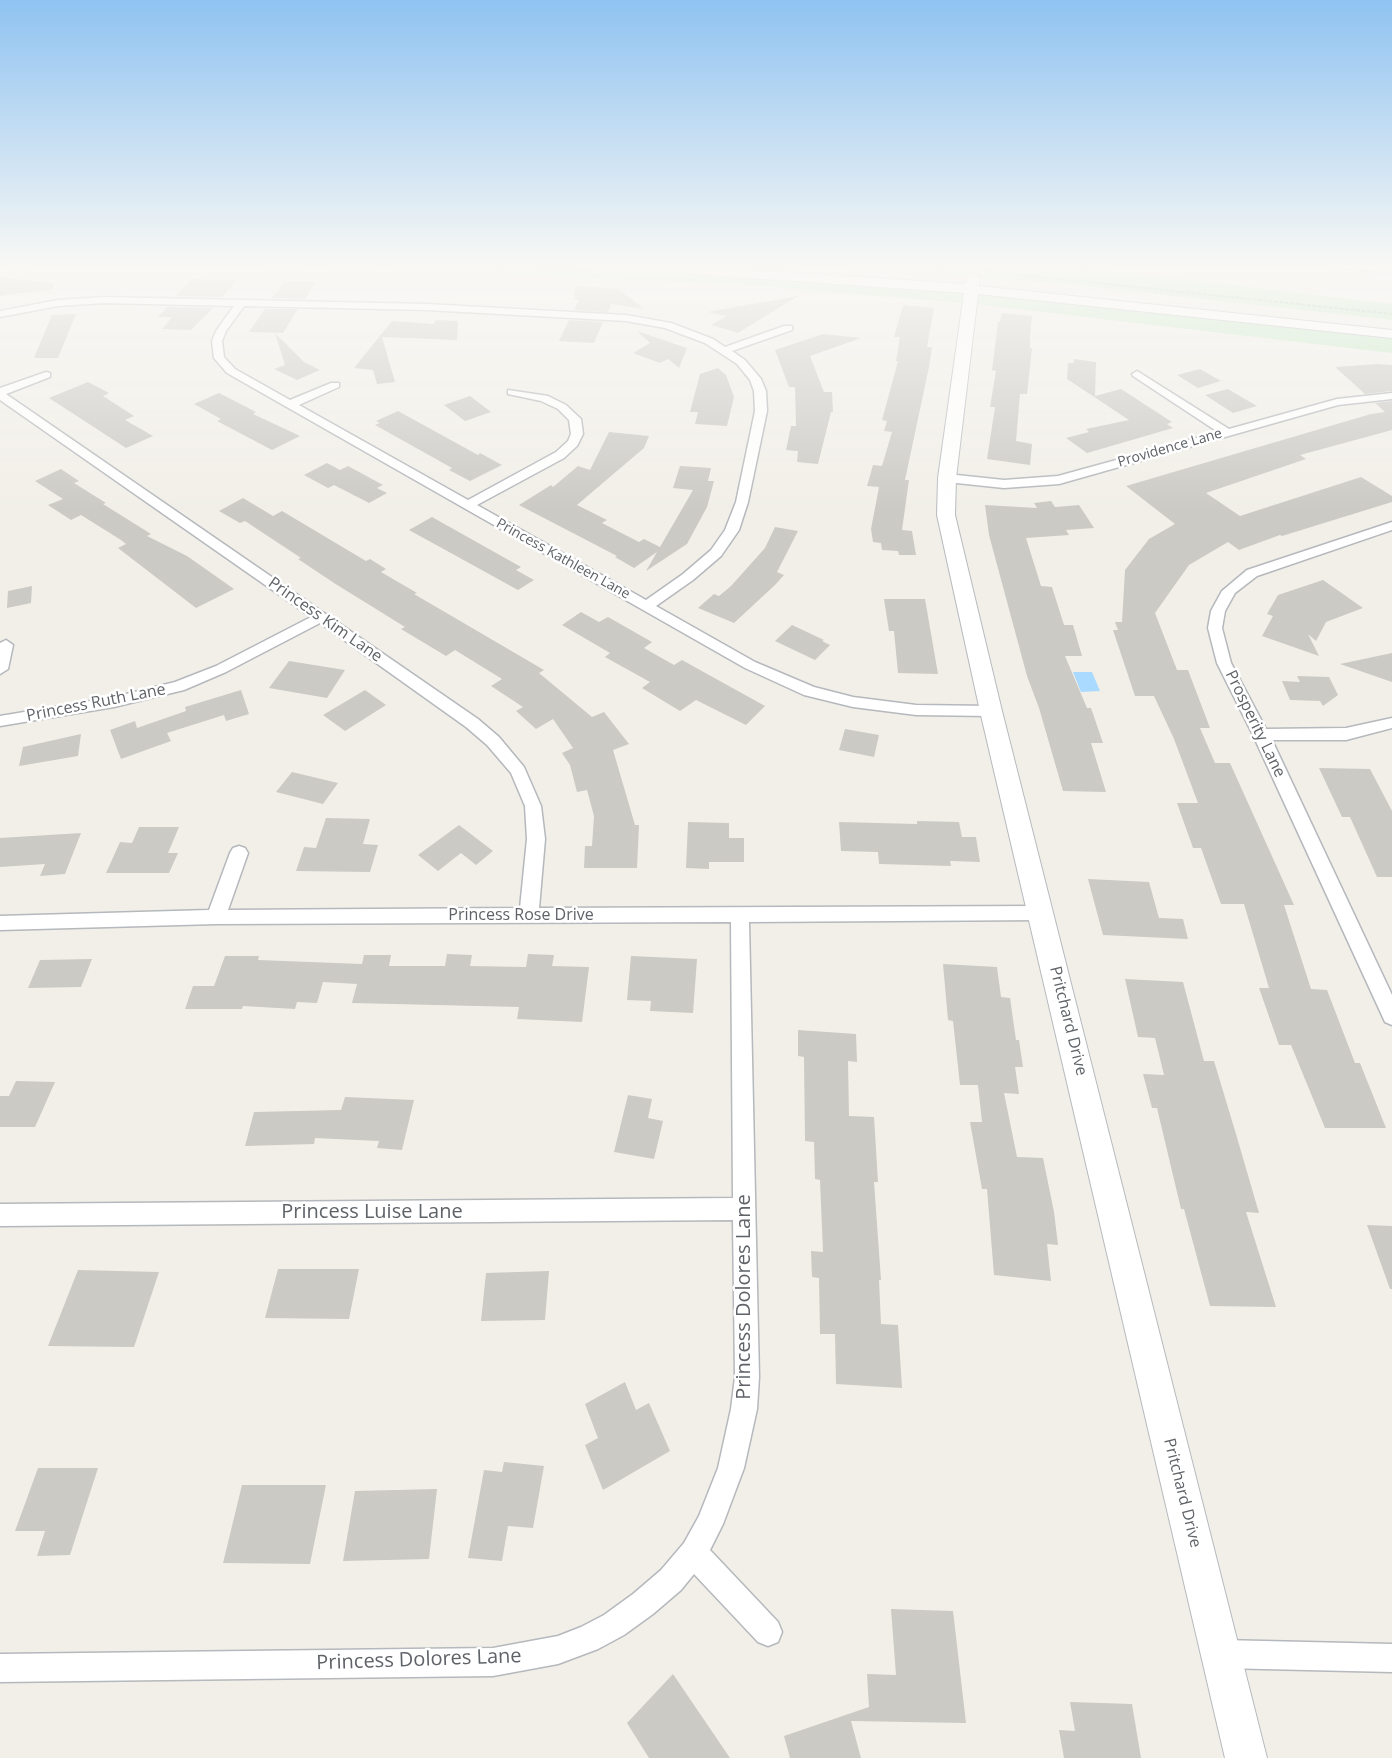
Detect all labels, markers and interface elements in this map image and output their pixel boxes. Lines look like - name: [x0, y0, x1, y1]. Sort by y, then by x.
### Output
- street label: Providence Lane: [1116, 425, 1224, 471]
- street label: Princess Kathleen Lane: [493, 515, 633, 603]
- street label: Princess Kim Lane: [264, 573, 386, 667]
- street label: Prosperity Lane: [1221, 667, 1289, 781]
- street label: Princess Ruth Lane: [25, 680, 167, 726]
- street label: Princess Rose Drive: [448, 905, 594, 925]
- street label: Pritchard Drive: [1045, 964, 1091, 1078]
- street label: Princess Dolores Lane: [732, 1194, 756, 1400]
- street label: Princess Luise Lane: [281, 1200, 463, 1224]
- street label: Pritchard Drive: [1159, 1436, 1205, 1550]
- street label: Princess Dolores Lane: [316, 1644, 522, 1676]

